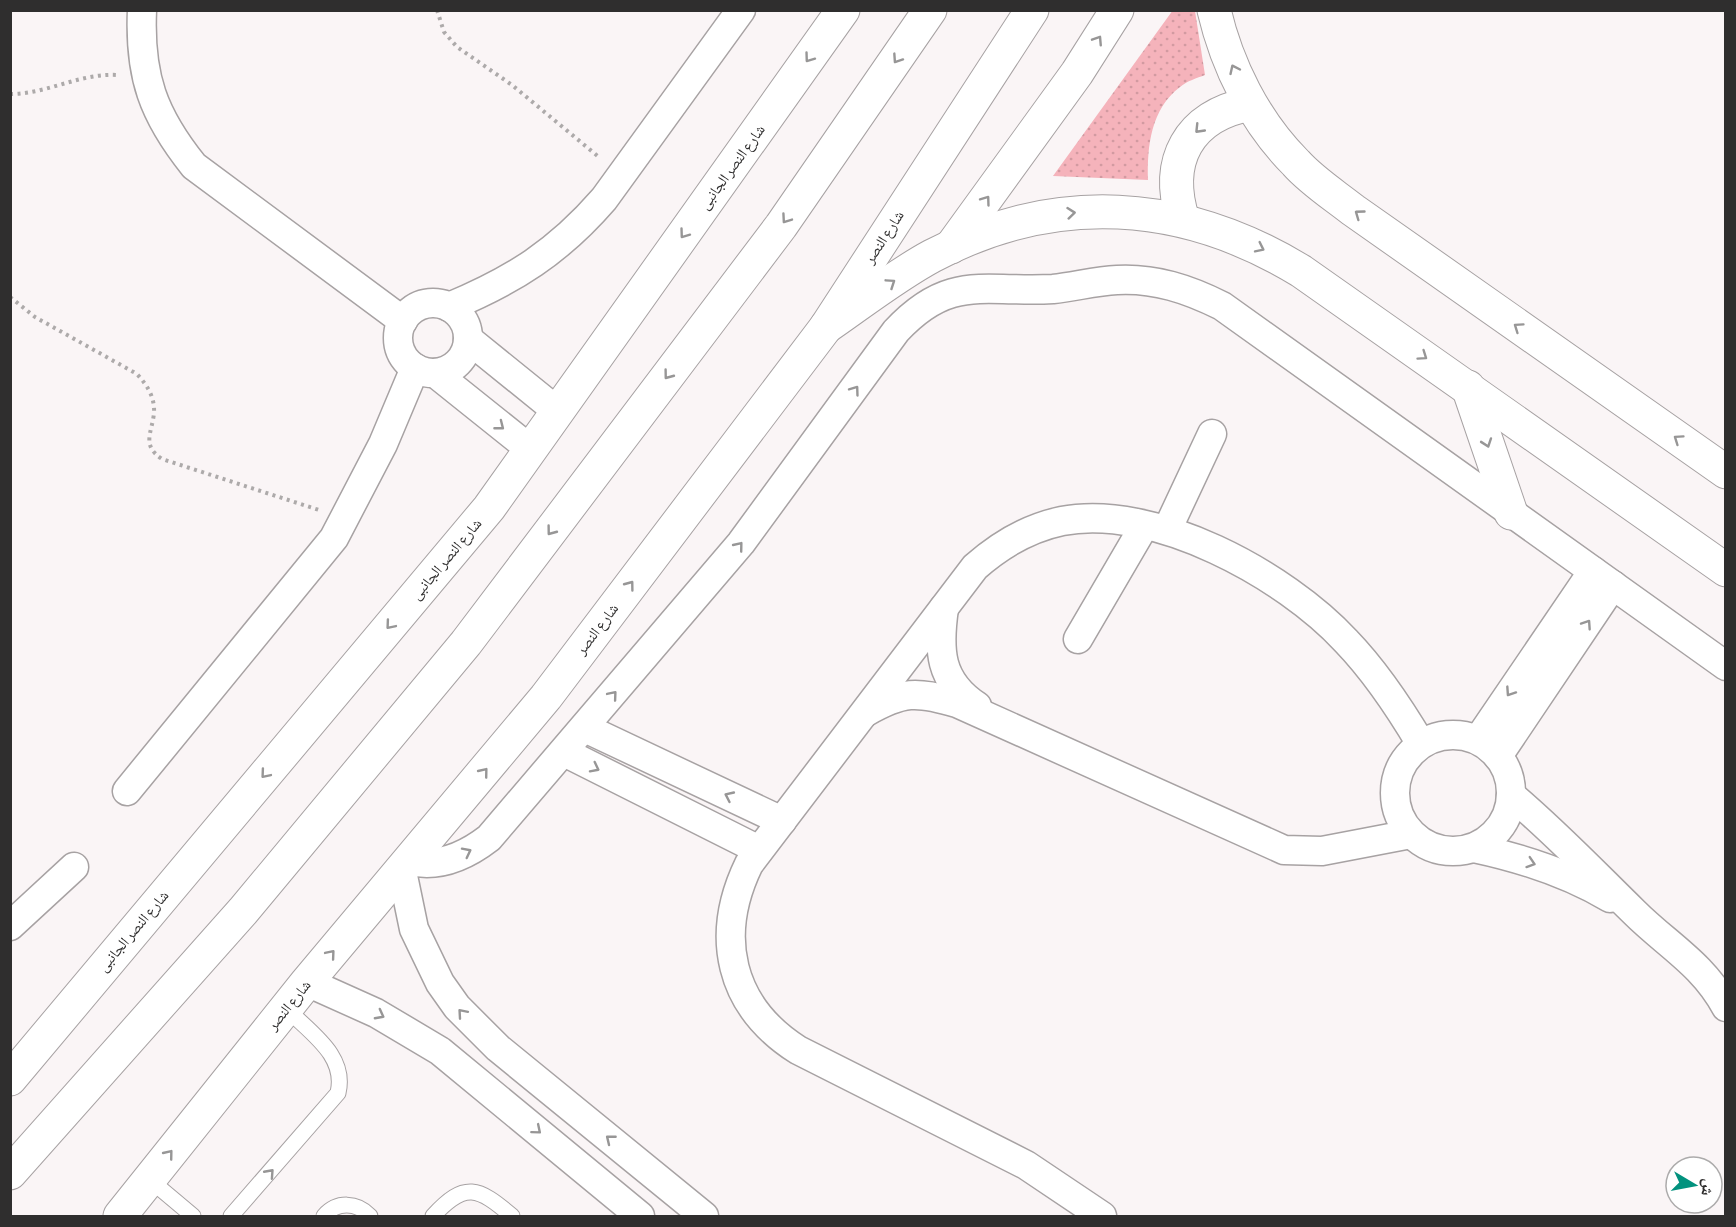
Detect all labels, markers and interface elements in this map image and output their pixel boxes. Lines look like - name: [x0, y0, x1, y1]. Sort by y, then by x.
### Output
- one-way arrow: [1091, 36, 1102, 47]
- one-way arrow: [805, 52, 816, 63]
- one-way arrow: [893, 52, 904, 63]
- one-way arrow: [1229, 64, 1241, 75]
- street label: شارع النصر الجانبى: [695, 121, 770, 214]
- one-way arrow: [1195, 121, 1206, 132]
- one-way arrow: [978, 195, 989, 206]
- street label: شارع النصر: [860, 207, 909, 268]
- one-way arrow: [1067, 207, 1076, 220]
- one-way arrow: [1354, 211, 1365, 222]
- one-way arrow: [782, 213, 793, 224]
- one-way arrow: [680, 227, 691, 238]
- one-way arrow: [1254, 241, 1265, 252]
- one-way arrow: [885, 279, 896, 290]
- one-way arrow: [1514, 323, 1525, 334]
- one-way arrow: [1416, 349, 1427, 360]
- one-way arrow: [665, 368, 676, 379]
- one-way arrow: [848, 385, 859, 396]
- one-way arrow: [493, 418, 504, 429]
- one-way arrow: [1673, 435, 1684, 446]
- one-way arrow: [1479, 437, 1492, 448]
- street label: شارع النصر الجانبى: [407, 514, 486, 604]
- one-way arrow: [547, 524, 558, 535]
- one-way arrow: [731, 542, 742, 553]
- one-way arrow: [622, 581, 633, 592]
- street label: شارع النصر: [571, 600, 623, 660]
- one-way arrow: [387, 618, 398, 629]
- one-way arrow: [1580, 620, 1591, 631]
- one-way arrow: [1506, 685, 1517, 696]
- one-way arrow: [605, 691, 616, 702]
- one-way arrow: [589, 761, 600, 772]
- one-way arrow: [261, 767, 272, 778]
- one-way arrow: [476, 768, 487, 779]
- one-way arrow: [724, 791, 735, 803]
- one-way arrow: [460, 848, 471, 860]
- one-way arrow: [1525, 856, 1536, 868]
- street label: شارع النصر الجانبى: [94, 886, 173, 976]
- one-way arrow: [324, 950, 335, 961]
- street label: شارع النصر: [263, 976, 316, 1035]
- one-way arrow: [373, 1008, 384, 1019]
- one-way arrow: [458, 1009, 469, 1020]
- one-way arrow: [530, 1122, 541, 1133]
- one-way arrow: [606, 1136, 617, 1147]
- one-way arrow: [161, 1150, 172, 1161]
- north arrow: [1664, 1155, 1724, 1215]
- one-way arrow: [262, 1169, 273, 1180]
- text: ش: [1697, 1178, 1719, 1198]

